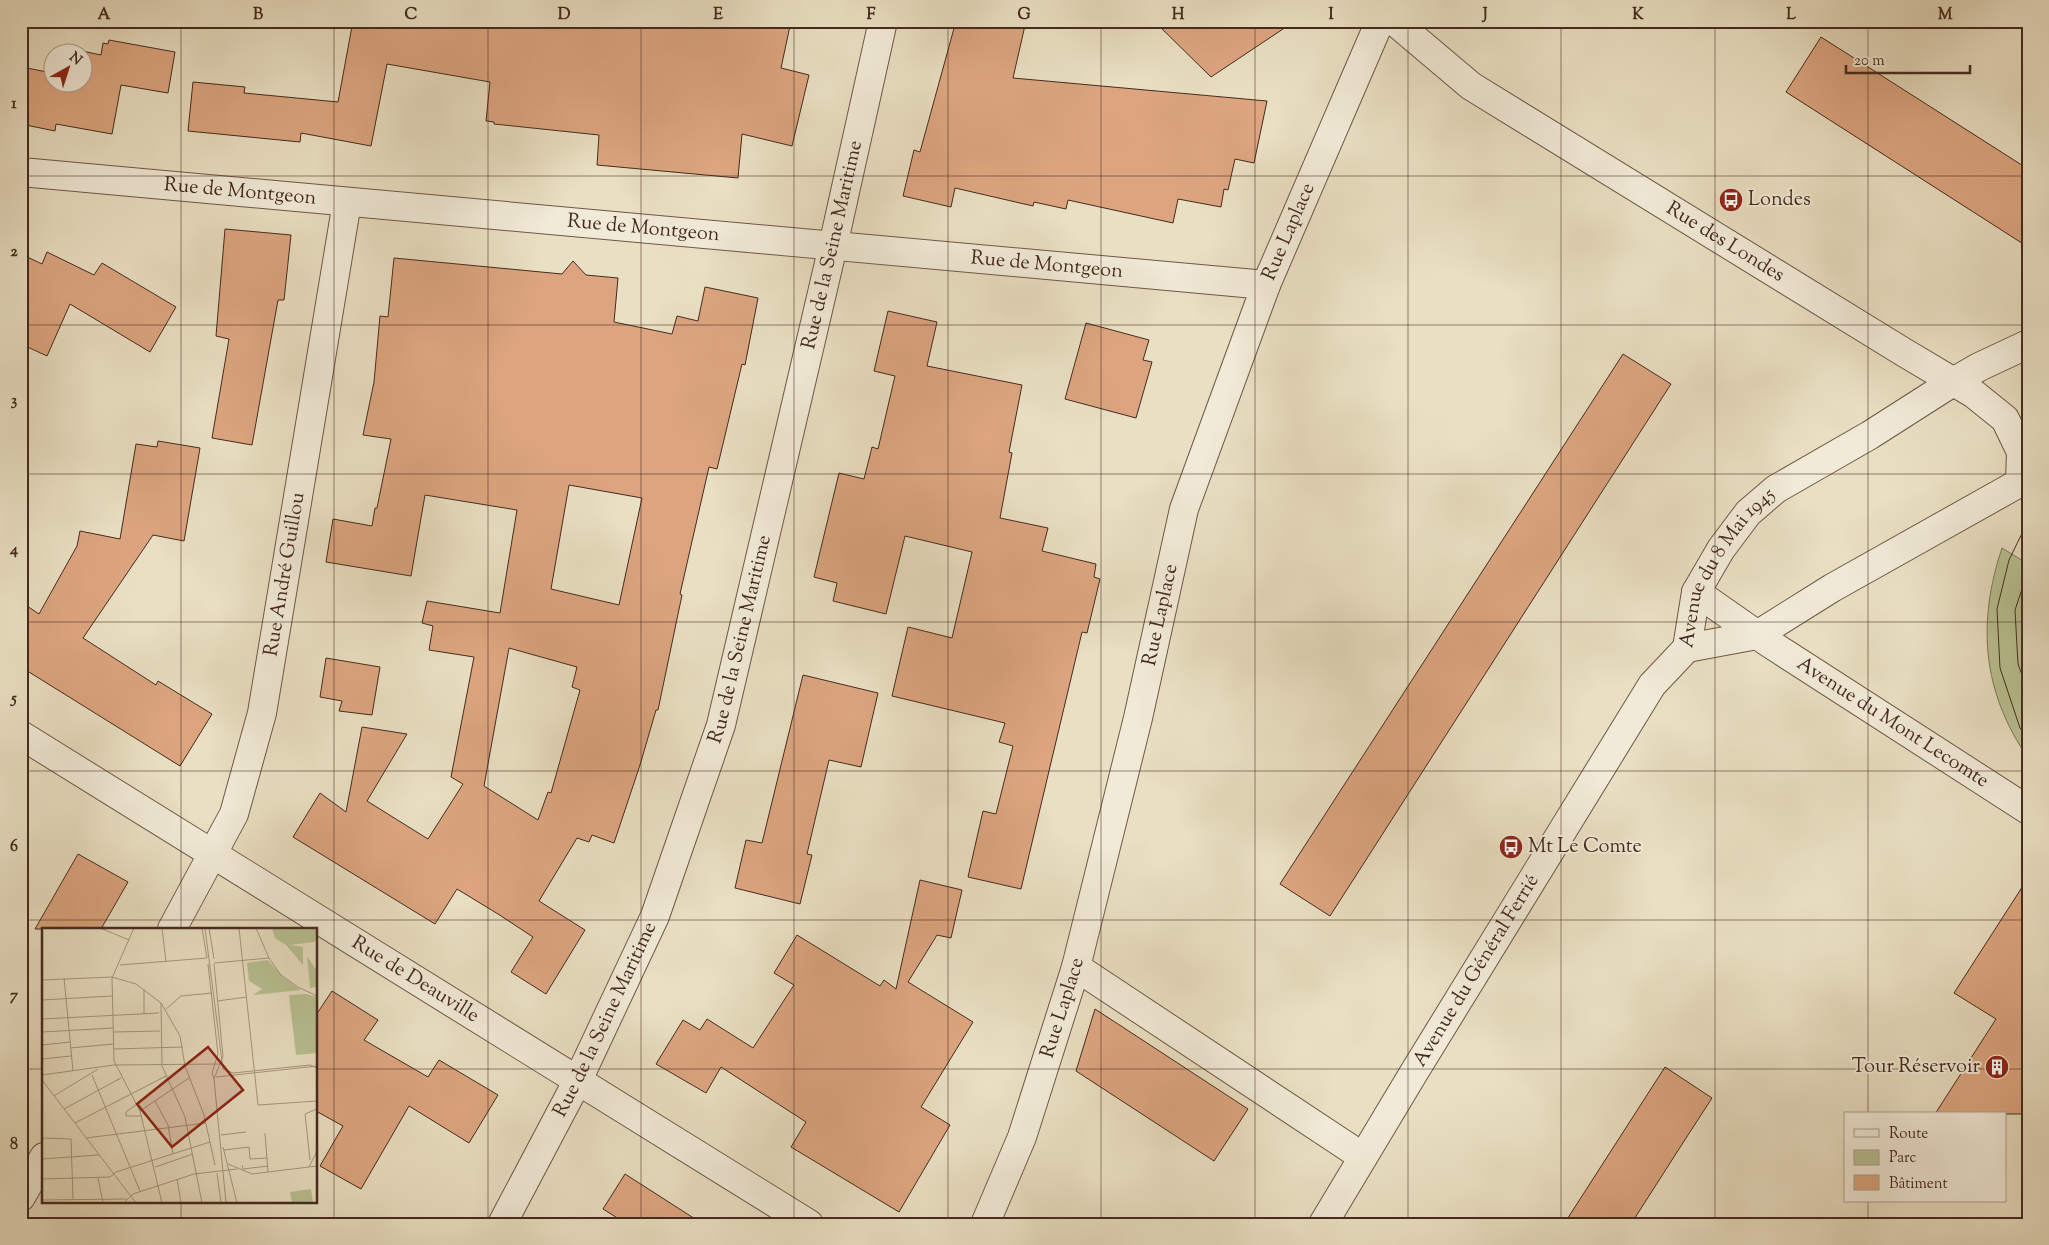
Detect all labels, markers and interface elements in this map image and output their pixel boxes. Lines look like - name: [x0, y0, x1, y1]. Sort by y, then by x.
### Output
- text: A: [98, 4, 111, 27]
- text: B: [253, 4, 263, 27]
- text: C: [405, 4, 418, 27]
- text: D: [558, 4, 571, 27]
- text: E: [713, 4, 723, 27]
- text: F: [867, 4, 876, 27]
- text: G: [1017, 4, 1031, 27]
- text: H: [1172, 4, 1185, 27]
- text: I: [1328, 4, 1334, 27]
- text: J: [1481, 4, 1488, 27]
- text: K: [1632, 4, 1644, 27]
- text: L: [1786, 4, 1796, 27]
- text: M: [1938, 4, 1953, 27]
- north arrow: [42, 42, 92, 92]
- scale bar: [1846, 42, 1970, 74]
- text: N: [64, 48, 86, 71]
- text: 20 m: [1854, 51, 1885, 72]
- text: 1: [11, 93, 17, 116]
- street label: Rue de la Seine Maritime: [795, 138, 871, 352]
- street label: Rue de Montgeon: [163, 171, 318, 213]
- street label: Rue Laplace: [1255, 178, 1323, 285]
- place label: Londes: [1748, 186, 1811, 215]
- bus stop icon: Londes: [1718, 187, 1744, 213]
- street label: Rue des Londes: [1660, 195, 1790, 290]
- street label: Rue de Montgeon: [566, 207, 721, 250]
- text: 2: [10, 241, 18, 264]
- street label: Rue de Montgeon: [969, 244, 1124, 286]
- text: 3: [11, 390, 18, 413]
- street label: Avenue du 8 Mai 1945: [1673, 481, 1782, 650]
- street label: Rue André Guillou: [257, 490, 313, 659]
- street label: Rue de la Seine Maritime: [701, 532, 779, 748]
- text: 4: [9, 539, 18, 562]
- street label: Rue Laplace: [1135, 561, 1186, 669]
- street label: Avenue du Mont Lecomte: [1791, 650, 1994, 795]
- text: 5: [9, 688, 17, 711]
- place label: Mt Le Comte: [1528, 833, 1642, 862]
- bus stop icon: Mt Le Comte: [1498, 834, 1524, 860]
- text: 6: [10, 836, 18, 859]
- street label: Avenue du Général Ferrié: [1406, 869, 1547, 1073]
- street label: Rue de la Seine Maritime: [546, 917, 665, 1123]
- inset map: [42, 928, 318, 1202]
- street label: Rue de Deauville: [346, 929, 485, 1030]
- street label: Rue Laplace: [1033, 955, 1092, 1062]
- text: 7: [10, 985, 19, 1008]
- place label: Tour Réservoir: [1852, 1053, 1980, 1082]
- building icon: Tour Réservoir: [1984, 1054, 2010, 1080]
- legend: [1844, 1112, 2006, 1202]
- text: Route: [1889, 1124, 1928, 1145]
- text: 8: [10, 1134, 18, 1157]
- text: Parc: [1889, 1148, 1917, 1169]
- text: Bâtiment: [1889, 1174, 1948, 1195]

